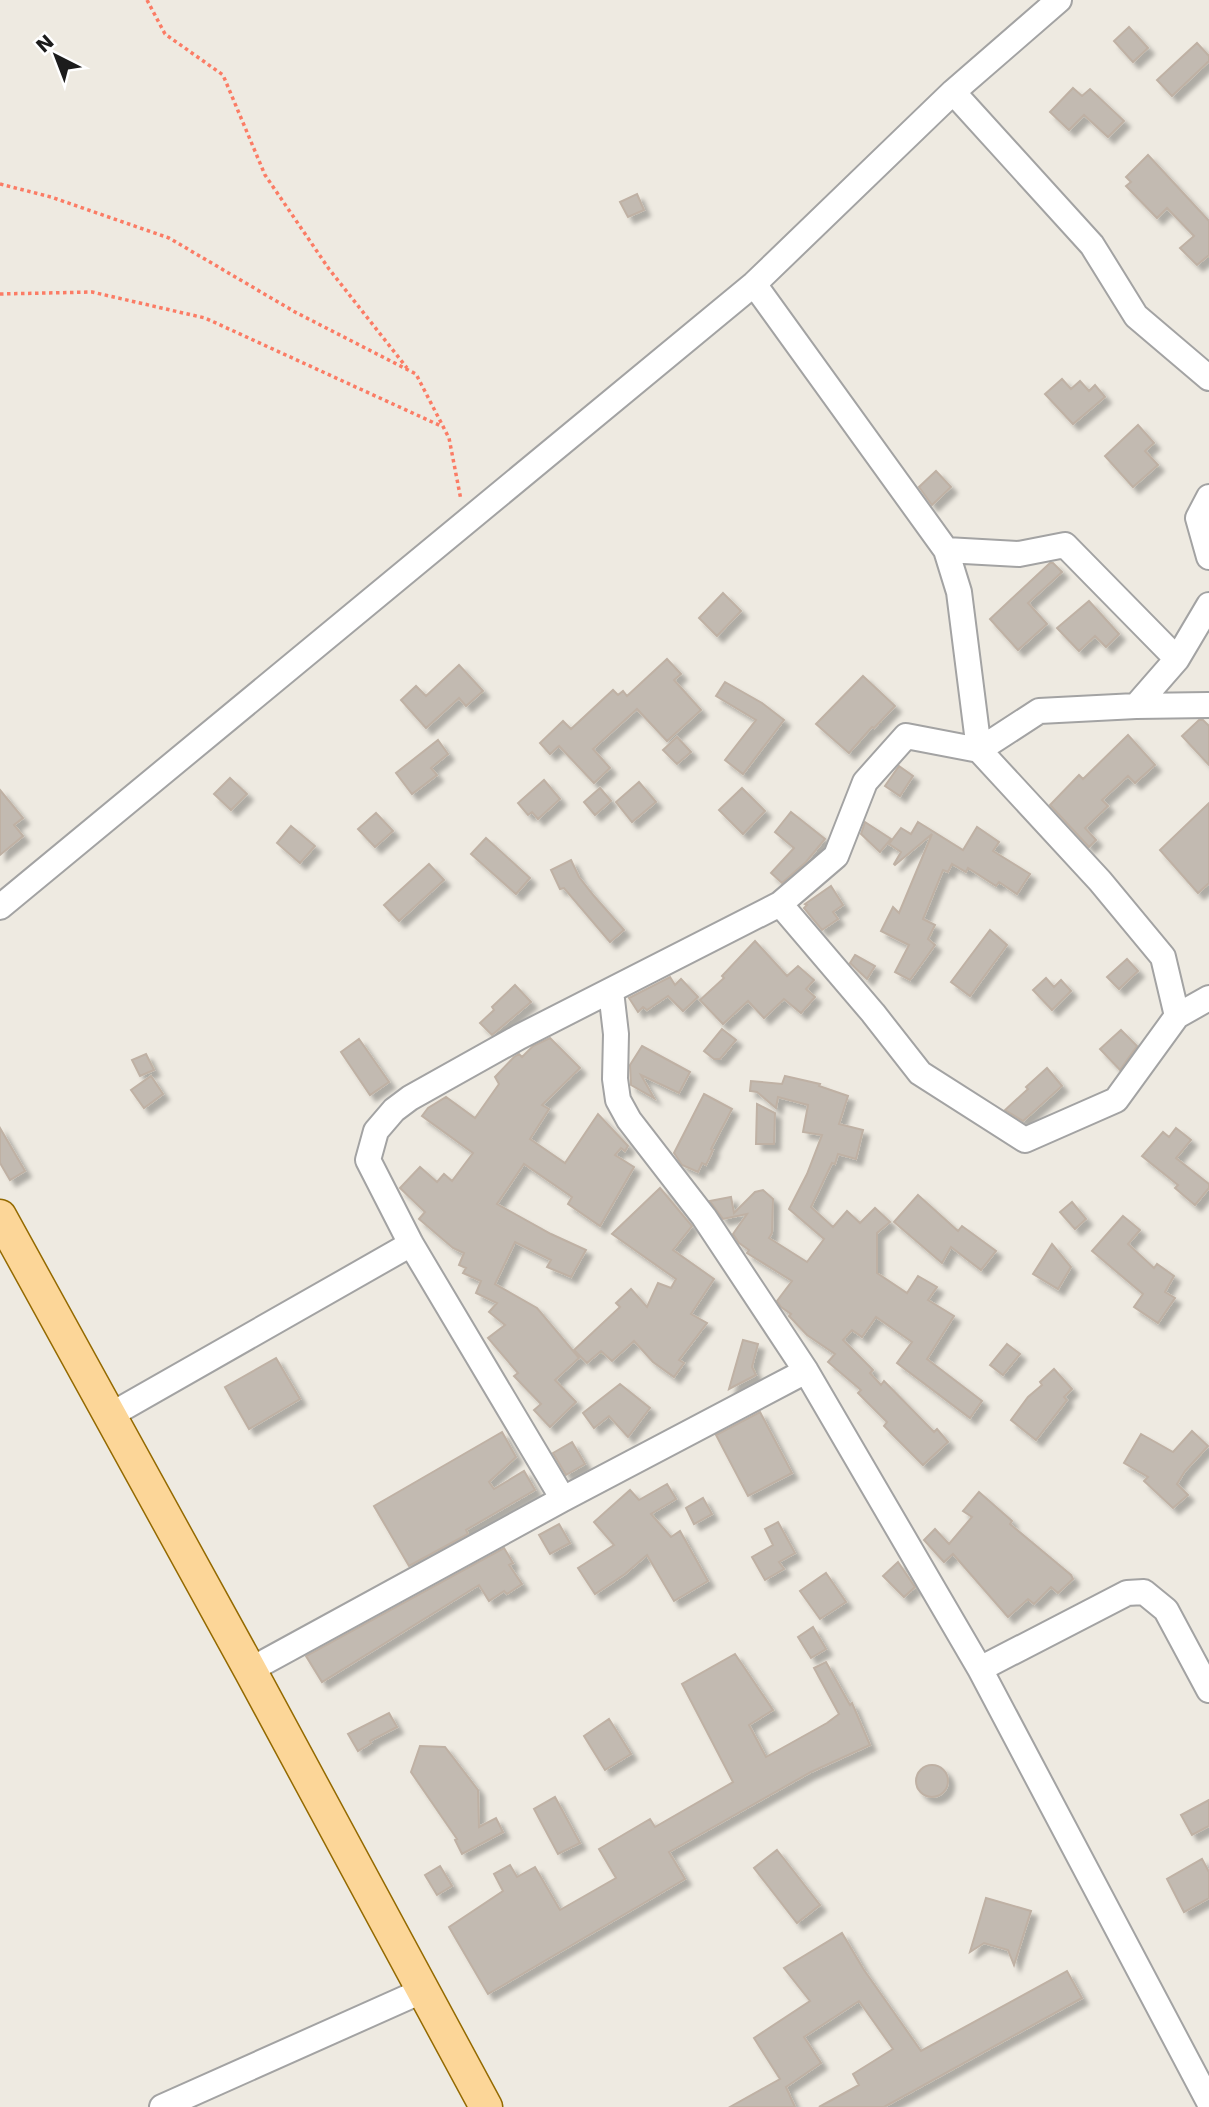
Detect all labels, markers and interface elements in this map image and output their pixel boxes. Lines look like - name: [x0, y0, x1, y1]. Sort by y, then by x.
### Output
- north arrow: [21, 21, 91, 91]
- text: N: [31, 30, 58, 57]

